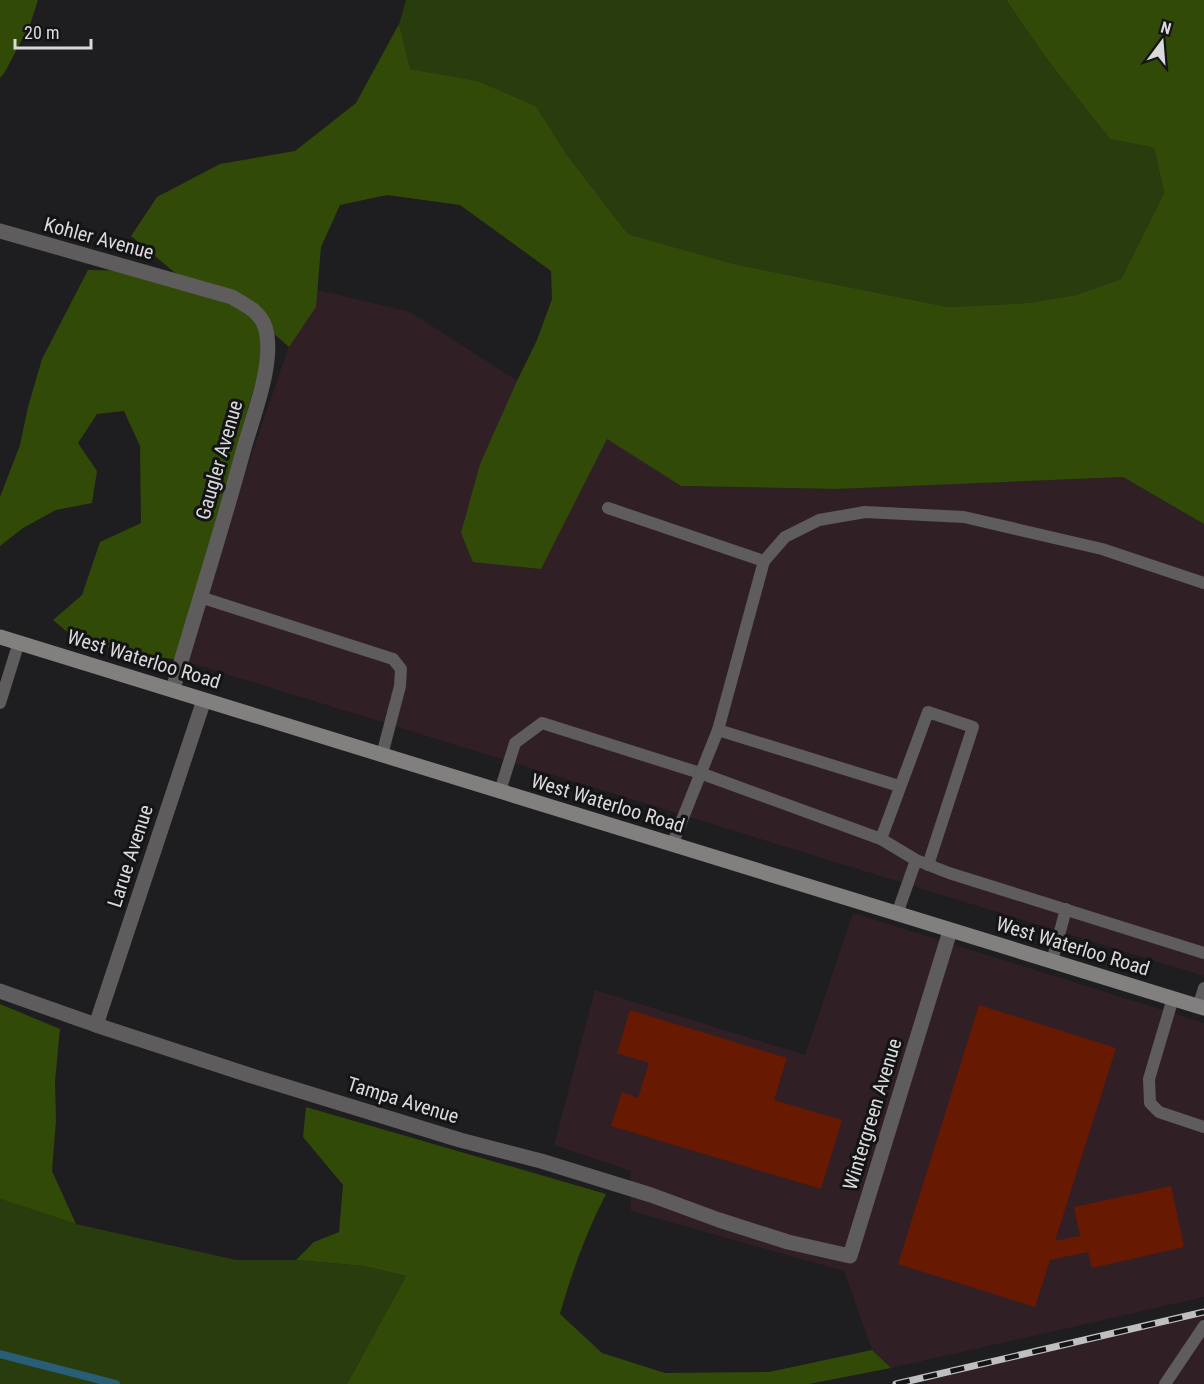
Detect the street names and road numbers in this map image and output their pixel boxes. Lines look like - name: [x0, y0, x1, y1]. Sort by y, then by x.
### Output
- street label: Kohler Avenue: [42, 212, 156, 264]
- street label: Gaugler Avenue: [190, 397, 248, 523]
- street label: West Waterloo Road: [64, 624, 224, 694]
- street label: West Waterloo Road: [528, 768, 688, 838]
- street label: Larue Avenue: [102, 802, 158, 910]
- street label: West Waterloo Road: [993, 911, 1153, 981]
- street label: Wintergreen Avenue: [838, 1035, 906, 1193]
- street label: Tampa Avenue: [344, 1072, 462, 1128]

